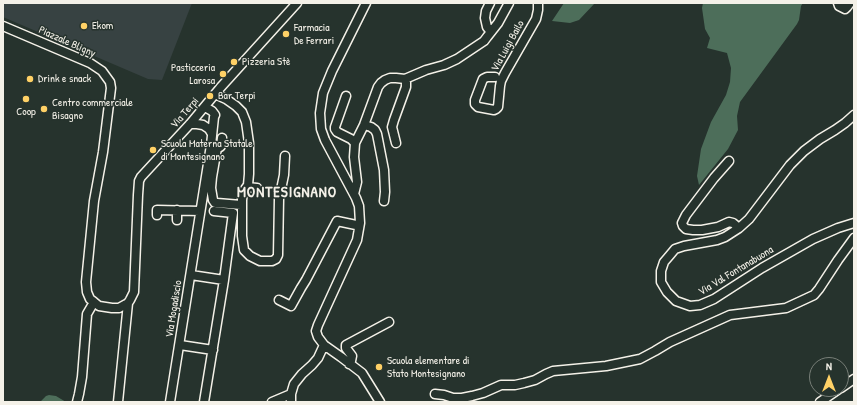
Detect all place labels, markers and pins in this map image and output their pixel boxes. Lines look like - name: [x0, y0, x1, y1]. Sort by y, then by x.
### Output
- place label: Ekom: [92, 19, 113, 33]
- marker: Ekom: [79, 21, 89, 31]
- place label: Farmacia De Ferrari: [294, 21, 334, 47]
- marker: Farmacia De Ferrari: [281, 29, 291, 39]
- place label: Pizzeria Stè: [242, 55, 290, 69]
- marker: Pizzeria Stè: [229, 57, 239, 67]
- place label: Pasticceria Larosa: [171, 61, 215, 87]
- marker: Pasticceria Larosa: [218, 69, 228, 79]
- place label: Drink e snack: [38, 72, 91, 86]
- marker: Drink e snack: [25, 74, 35, 84]
- place label: Bar Terpi: [218, 89, 256, 103]
- marker: Bar Terpi: [205, 91, 215, 101]
- marker: Coop: [21, 94, 31, 104]
- place label: Centro commerciale Bisagno: [52, 96, 133, 122]
- marker: Centro commerciale Bisagno: [39, 104, 49, 114]
- place label: Coop: [16, 105, 36, 119]
- place label: Scuola Materna Statale di Montesignano: [161, 137, 253, 163]
- marker: Scuola Materna Statale di Montesignano: [148, 145, 158, 155]
- place label: Scuola elementare di Stato Montesignano: [387, 354, 469, 380]
- marker: Scuola elementare di Stato Montesignano: [374, 362, 384, 372]

